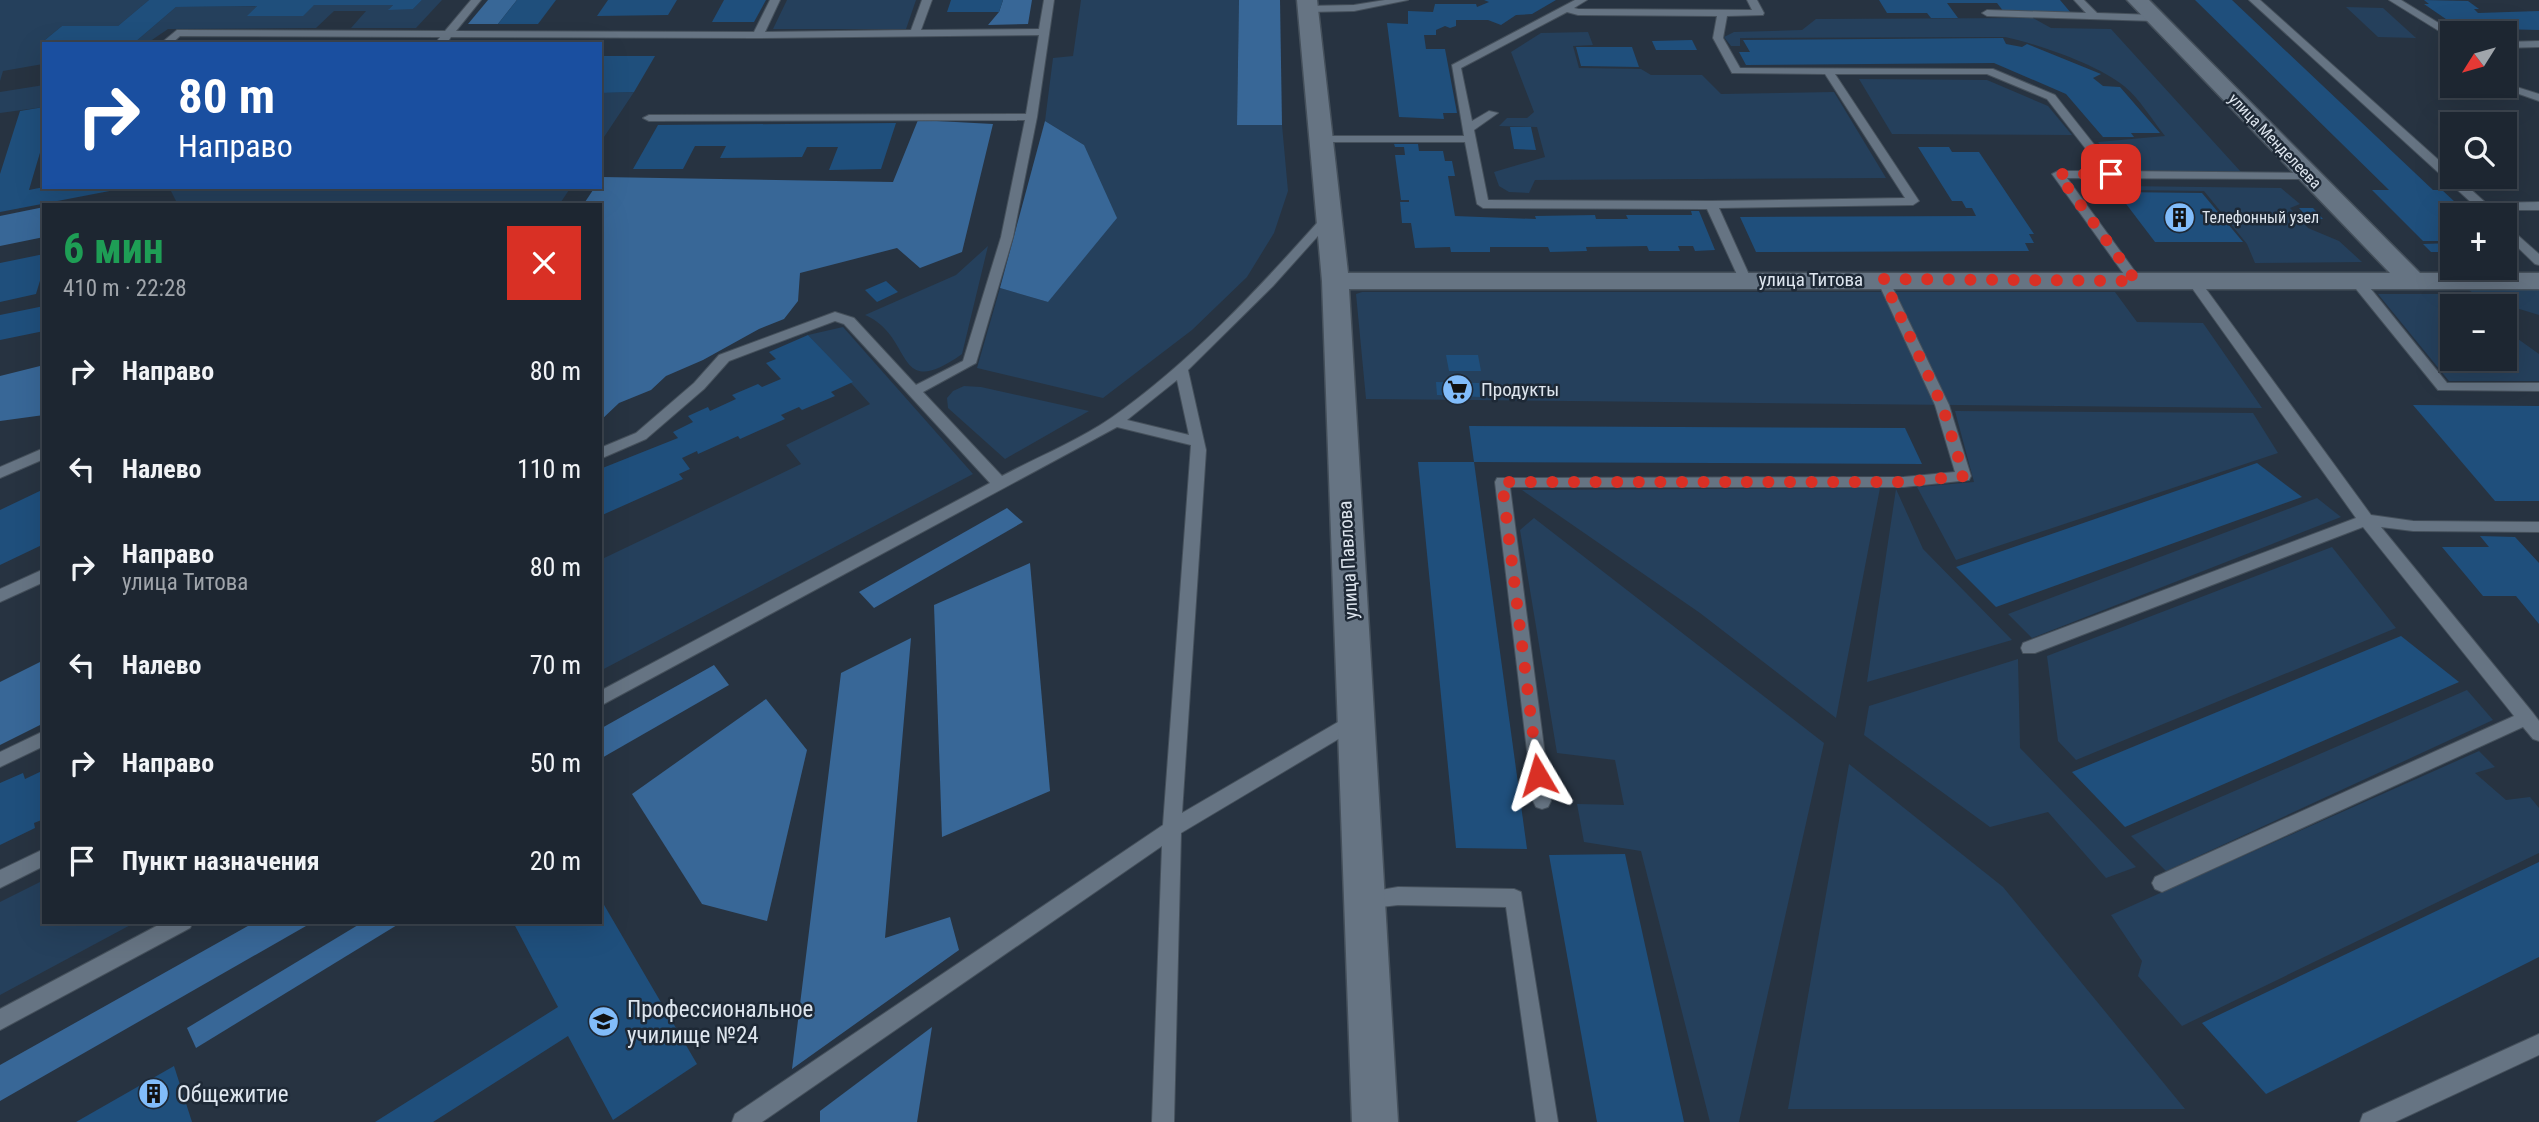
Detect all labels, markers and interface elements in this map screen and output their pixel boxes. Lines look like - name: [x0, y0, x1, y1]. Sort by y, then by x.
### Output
- north arrow: [2440, 21, 2516, 98]
- map controls: [2440, 21, 2517, 371]
- text: 80 m: [178, 68, 275, 125]
- icon: right: [63, 70, 154, 161]
- street label: улица Менделеева: [2225, 89, 2325, 193]
- button: search: [2440, 112, 2517, 189]
- text: Направо: [178, 127, 293, 165]
- pin: [2081, 144, 2141, 204]
- icon: arrive: [2092, 155, 2130, 193]
- building icon: Телефонный узел: [2162, 200, 2196, 234]
- button: +: [2440, 203, 2517, 280]
- place label: Телефонный узел: [2202, 208, 2319, 227]
- text: 6 мин: [63, 224, 164, 273]
- button: close: [507, 226, 581, 300]
- street label: улица Титова: [1759, 268, 1863, 291]
- text: 410 m · 22:28: [63, 275, 187, 302]
- button: −: [2440, 294, 2517, 371]
- icon: right: [63, 352, 101, 390]
- text: Направо: [122, 356, 214, 386]
- text: 80 m: [530, 356, 581, 386]
- supermarket icon: Продукты: [1441, 372, 1475, 406]
- place label: Продукты: [1481, 378, 1559, 401]
- icon: left: [63, 450, 101, 488]
- text: Налево: [122, 454, 202, 484]
- text: 110 m: [517, 454, 581, 484]
- street label: улица Павлова: [1333, 500, 1363, 620]
- text: Направо: [122, 539, 214, 569]
- icon: right: [63, 548, 101, 586]
- text: 80 m: [530, 552, 581, 582]
- text: улица Титова: [122, 569, 248, 596]
- icon: left: [63, 646, 101, 684]
- text: Налево: [122, 650, 202, 680]
- text: 70 m: [530, 650, 581, 680]
- position arrow: [1501, 738, 1575, 812]
- icon: right: [63, 744, 101, 782]
- text: Направо: [122, 748, 214, 778]
- text: 50 m: [530, 748, 581, 778]
- icon: arrive: [63, 842, 101, 880]
- text: Пункт назначения: [122, 846, 320, 876]
- text: 20 m: [530, 846, 581, 876]
- place label: Профессиональное училище №24: [627, 996, 813, 1049]
- school or university icon: Профессиональное училище №24: [587, 1005, 621, 1039]
- building icon: Общежитие: [137, 1077, 171, 1111]
- place label: Общежитие: [177, 1081, 289, 1108]

